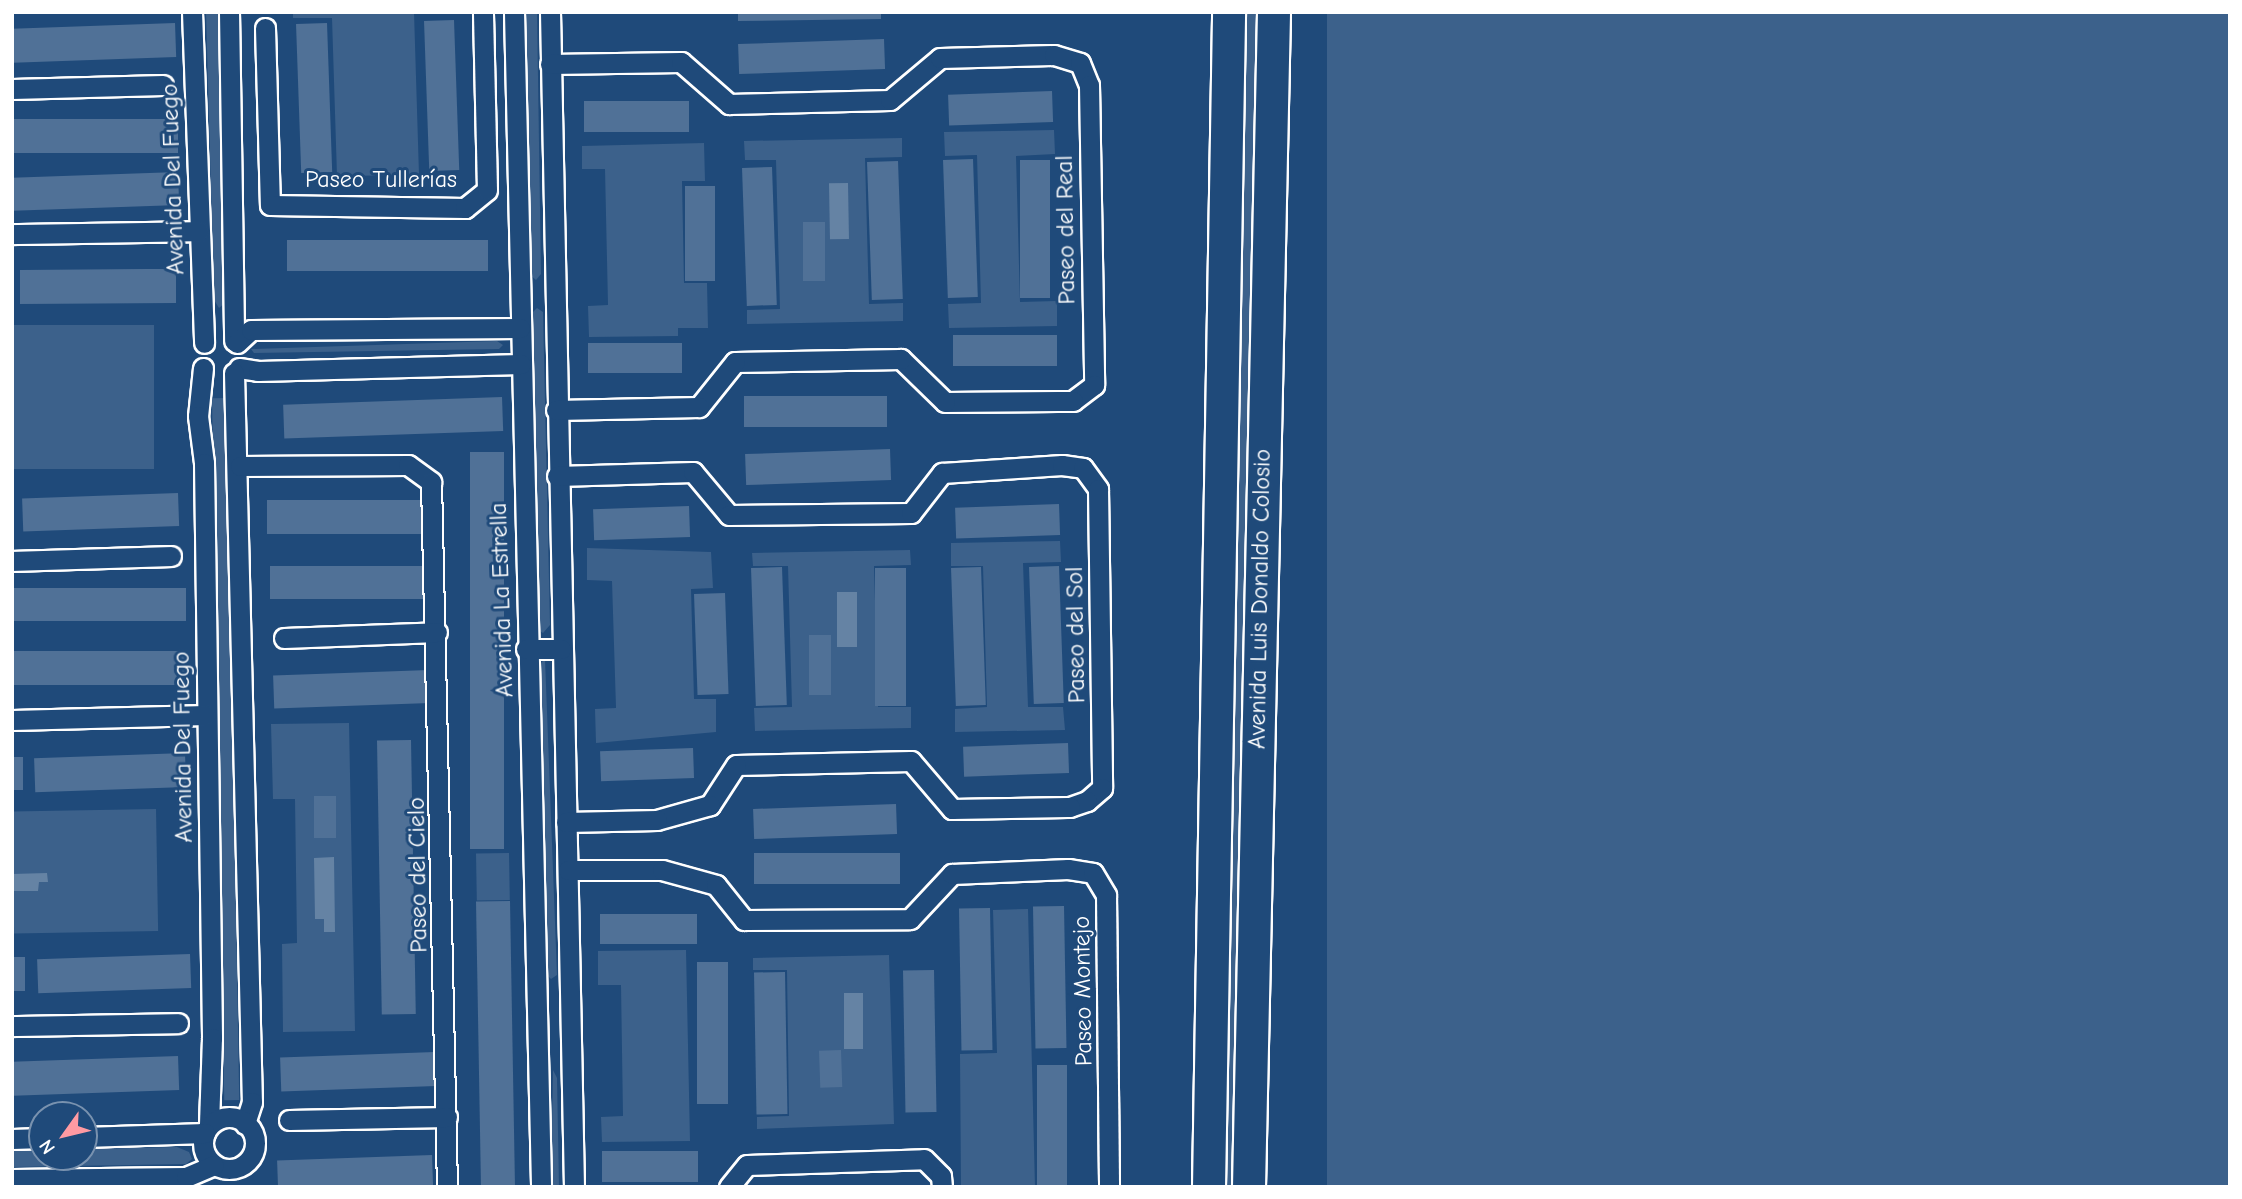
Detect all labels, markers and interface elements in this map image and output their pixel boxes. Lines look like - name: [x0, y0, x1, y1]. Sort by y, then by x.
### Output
- street label: Avenida Del Fuego: [155, 83, 191, 275]
- street label: Paseo del Real: [1050, 155, 1082, 305]
- street label: Paseo Tullerías: [305, 166, 457, 194]
- street label: Avenida Luis Donaldo Colosio: [1243, 449, 1277, 749]
- street label: Avenida La Estrella: [484, 502, 520, 698]
- street label: Paseo del Sol: [1060, 566, 1092, 704]
- street label: Avenida Del Fuego: [167, 651, 199, 843]
- street label: Paseo del Cielo: [402, 797, 434, 953]
- street label: Paseo Montejo: [1067, 916, 1099, 1066]
- north arrow: [28, 1101, 98, 1171]
- text: N: [35, 1135, 60, 1158]

